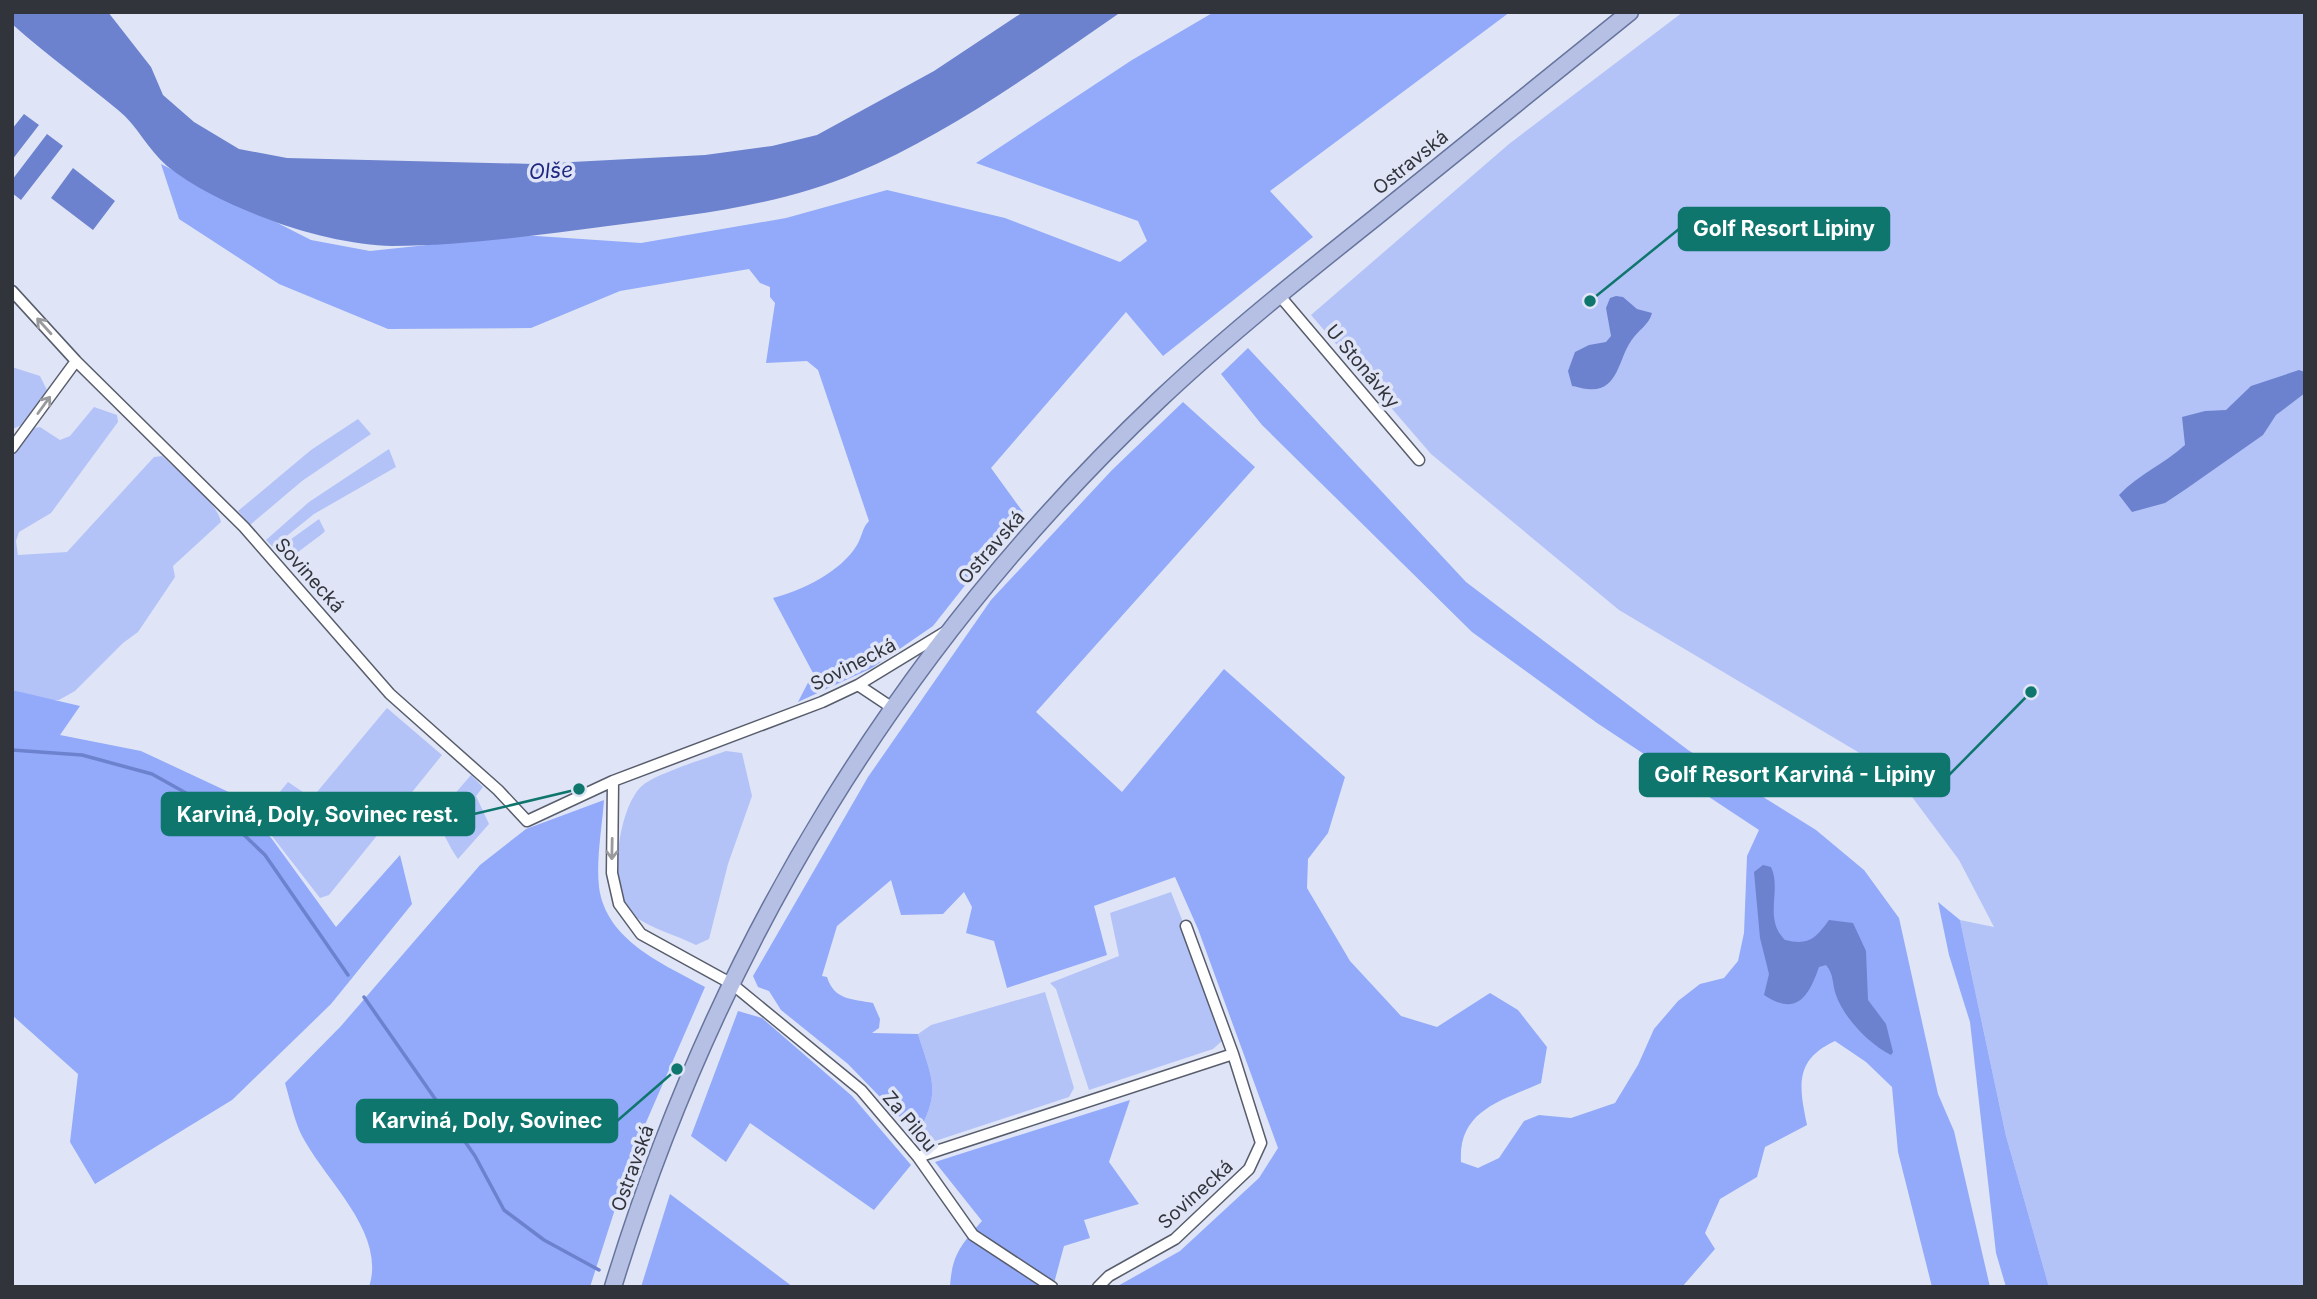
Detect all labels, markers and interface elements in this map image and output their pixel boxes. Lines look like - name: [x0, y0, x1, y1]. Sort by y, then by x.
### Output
- street label: Ostravská: [1368, 125, 1453, 200]
- water label: Olše: [528, 157, 574, 184]
- callout: Golf Resort Lipiny: [1679, 208, 1889, 250]
- text: Golf Resort Lipiny: [1693, 216, 1875, 241]
- one-way arrow: [36, 317, 52, 335]
- street label: U Stonávky: [1321, 320, 1405, 413]
- one-way arrow: [36, 395, 51, 414]
- street label: Ostravská: [953, 506, 1030, 589]
- street label: Sovinecká: [270, 533, 349, 617]
- street label: Sovinecká: [807, 633, 900, 696]
- callout: Golf Resort Karviná - Lipiny: [1640, 754, 1949, 796]
- text: Golf Resort Karviná - Lipiny: [1654, 762, 1936, 787]
- callout: Karviná, Doly, Sovinec rest.: [162, 793, 474, 835]
- text: Karviná, Doly, Sovinec rest.: [177, 802, 459, 827]
- one-way arrow: [605, 838, 619, 861]
- street label: Za Pilou: [878, 1086, 942, 1156]
- callout: Karviná, Doly, Sovinec: [357, 1100, 617, 1142]
- text: Karviná, Doly, Sovinec: [372, 1108, 602, 1133]
- street label: Ostravská: [606, 1122, 659, 1214]
- street label: Sovinecká: [1153, 1155, 1237, 1234]

